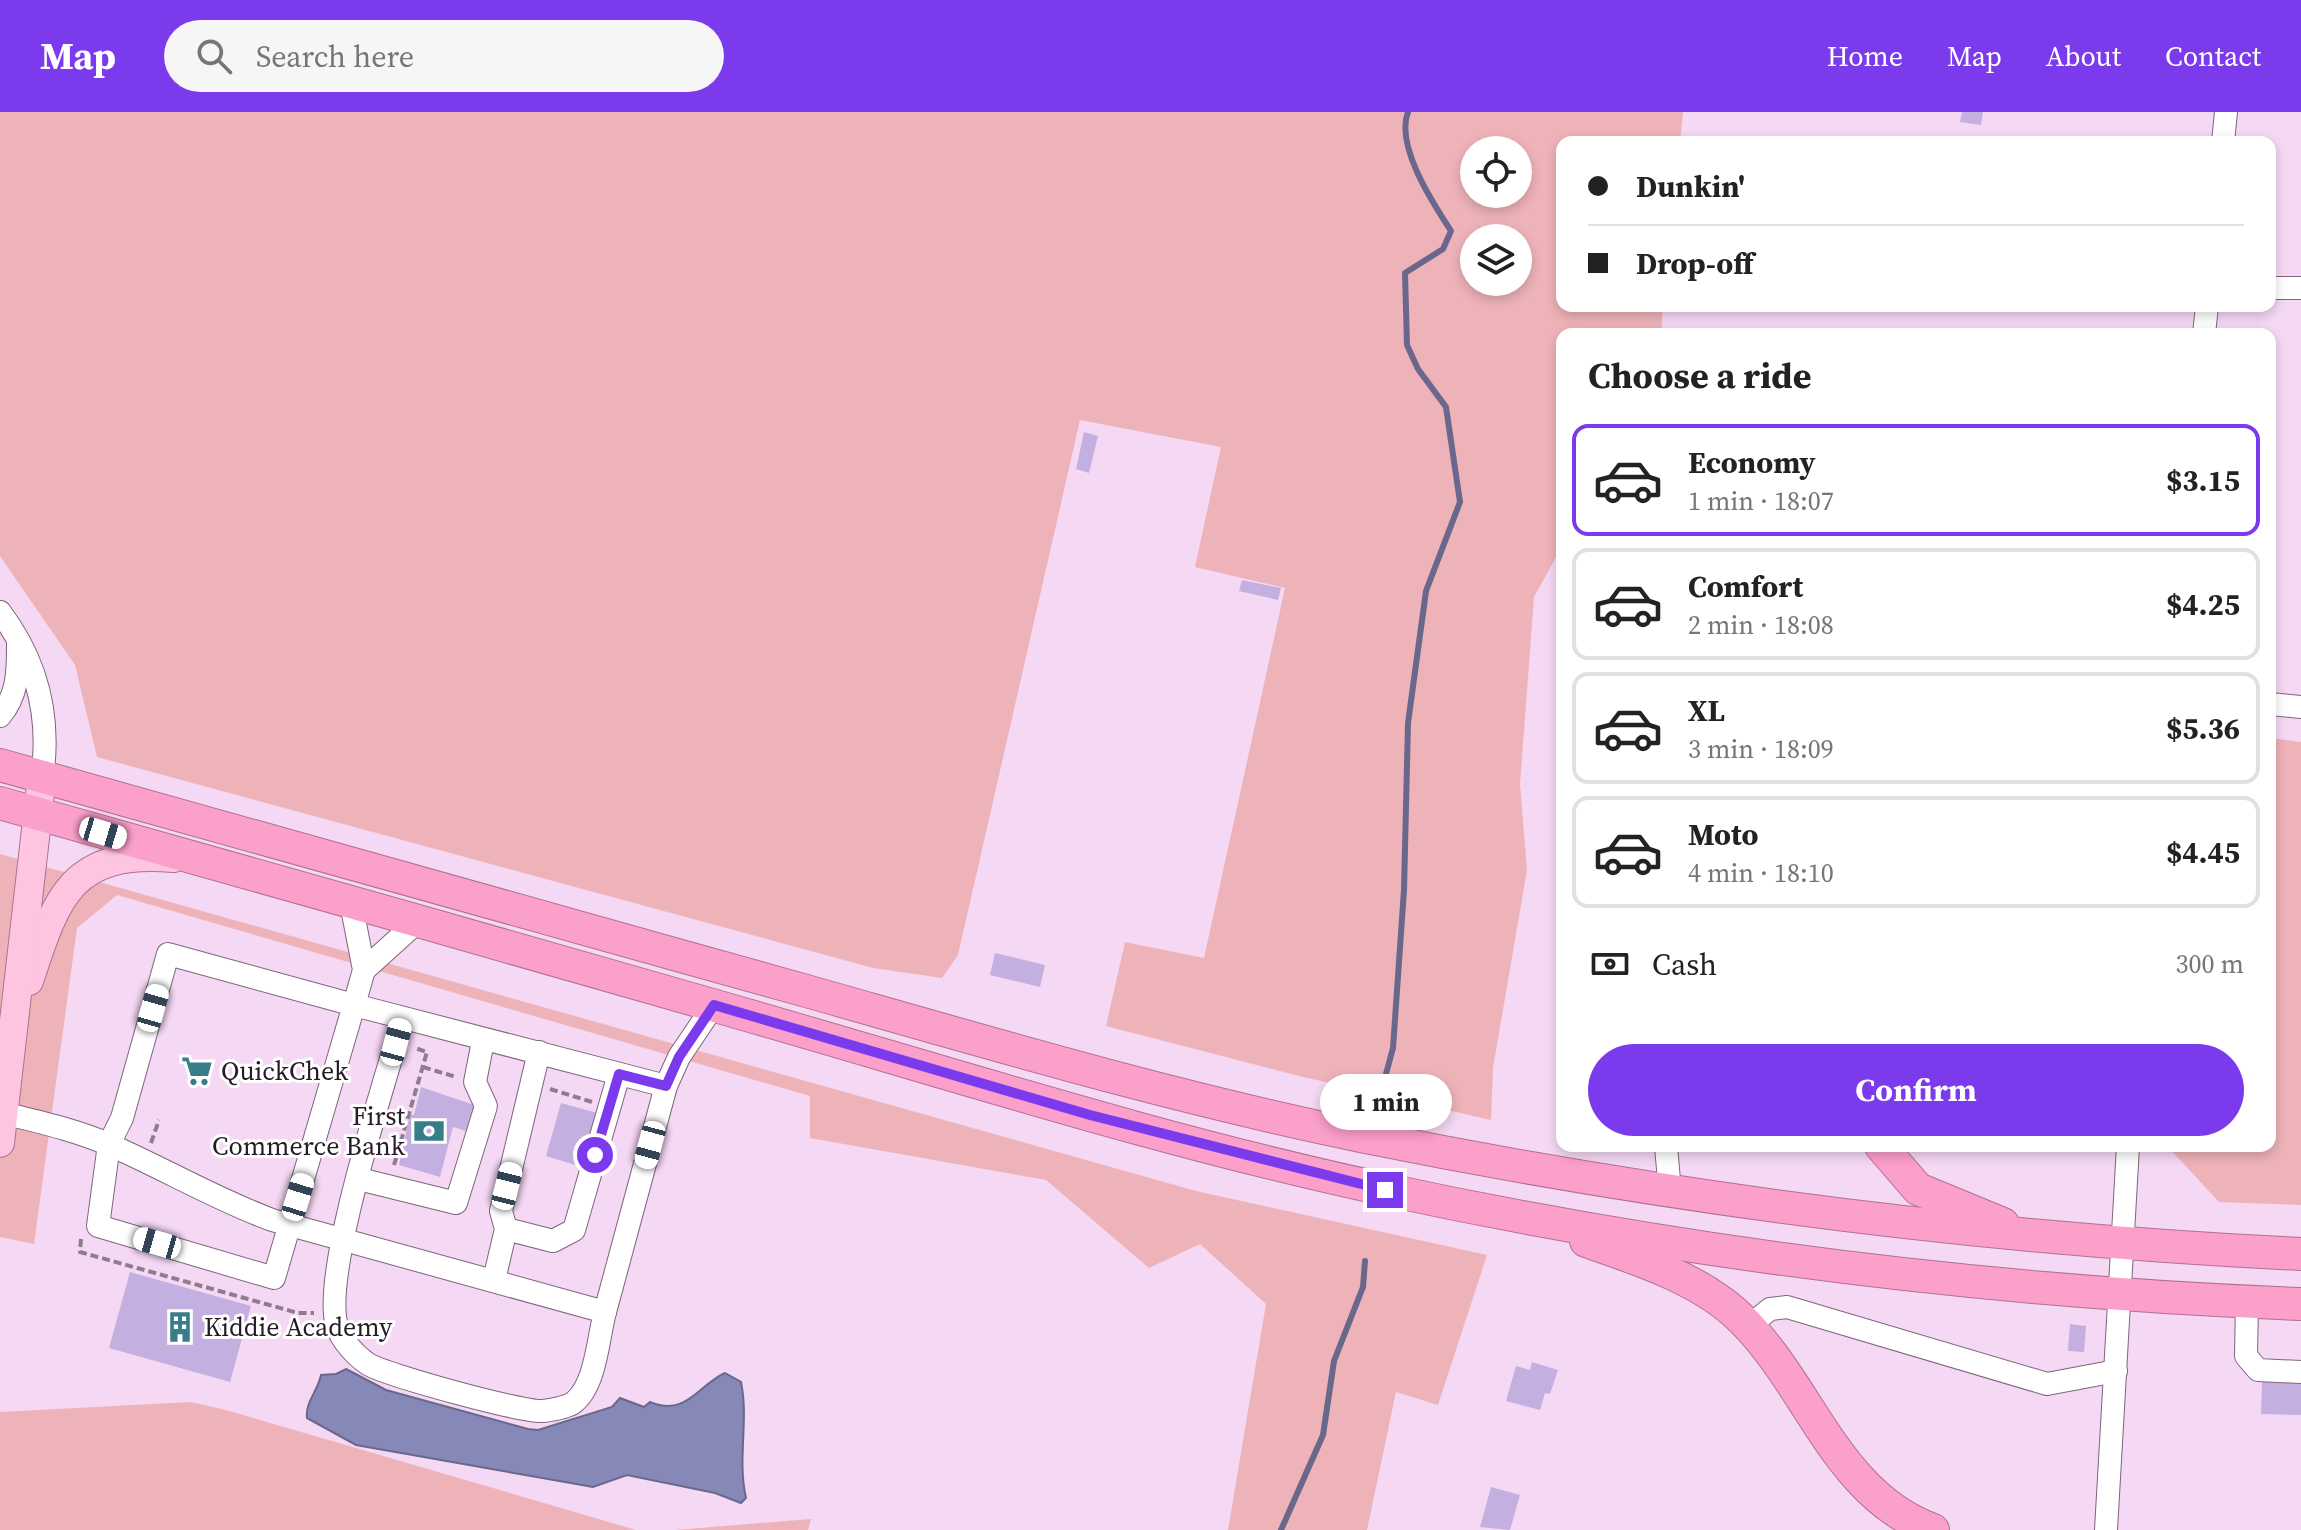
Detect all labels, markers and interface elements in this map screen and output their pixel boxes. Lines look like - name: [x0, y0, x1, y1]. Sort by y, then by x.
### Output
- search box: [164, 20, 724, 92]
- text: Map: [40, 30, 116, 82]
- icon: search: [192, 34, 236, 78]
- text: Search here: [256, 36, 414, 77]
- text: Home: [1827, 37, 1903, 75]
- text: Map: [1947, 37, 2002, 75]
- text: About: [2046, 37, 2121, 75]
- text: Contact: [2165, 37, 2261, 75]
- map controls: [1460, 136, 1532, 296]
- button: locate: [1460, 136, 1532, 208]
- text: Dunkin': [1636, 166, 1745, 207]
- button: layers: [1460, 224, 1532, 296]
- text: Drop-off: [1636, 243, 1754, 284]
- text: Choose a ride: [1588, 351, 1811, 400]
- text: Economy: [1688, 442, 1816, 483]
- icon: car: [1592, 444, 1664, 516]
- text: $3.15: [2166, 460, 2240, 501]
- text: 1 min · 18:07: [1688, 483, 1834, 519]
- text: Comfort: [1688, 566, 1803, 607]
- icon: car: [1592, 568, 1664, 640]
- text: $4.25: [2166, 584, 2240, 625]
- text: 2 min · 18:08: [1688, 607, 1834, 643]
- text: XL: [1688, 690, 1725, 731]
- icon: car: [1592, 692, 1664, 764]
- text: $5.36: [2166, 708, 2240, 749]
- text: 3 min · 18:09: [1688, 731, 1834, 767]
- text: Moto: [1688, 814, 1759, 855]
- car: [77, 815, 129, 851]
- icon: car: [1592, 816, 1664, 888]
- text: $4.45: [2166, 832, 2240, 873]
- text: 4 min · 18:10: [1688, 855, 1834, 891]
- icon: cash: [1588, 942, 1632, 986]
- text: Cash: [1652, 944, 1717, 985]
- text: 300 m: [2176, 946, 2244, 982]
- car: [135, 982, 171, 1034]
- car: [378, 1016, 414, 1068]
- button: Confirm: [1588, 1044, 2244, 1136]
- place label: QuickChek: [221, 1053, 349, 1089]
- supermarket icon: QuickChek: [180, 1054, 214, 1088]
- callout: 1 min: [1319, 1074, 1451, 1130]
- text: 1 min: [1352, 1084, 1420, 1120]
- place label: First Commerce Bank: [212, 1098, 406, 1164]
- bank icon: First Commerce Bank: [412, 1114, 446, 1148]
- car: [632, 1119, 668, 1171]
- route start: [577, 1137, 613, 1173]
- car: [490, 1160, 524, 1212]
- car: [280, 1171, 316, 1223]
- route end: [1367, 1172, 1403, 1208]
- car: [131, 1225, 183, 1261]
- place label: Kiddie Academy: [204, 1309, 393, 1345]
- building icon: Kiddie Academy: [163, 1310, 197, 1344]

